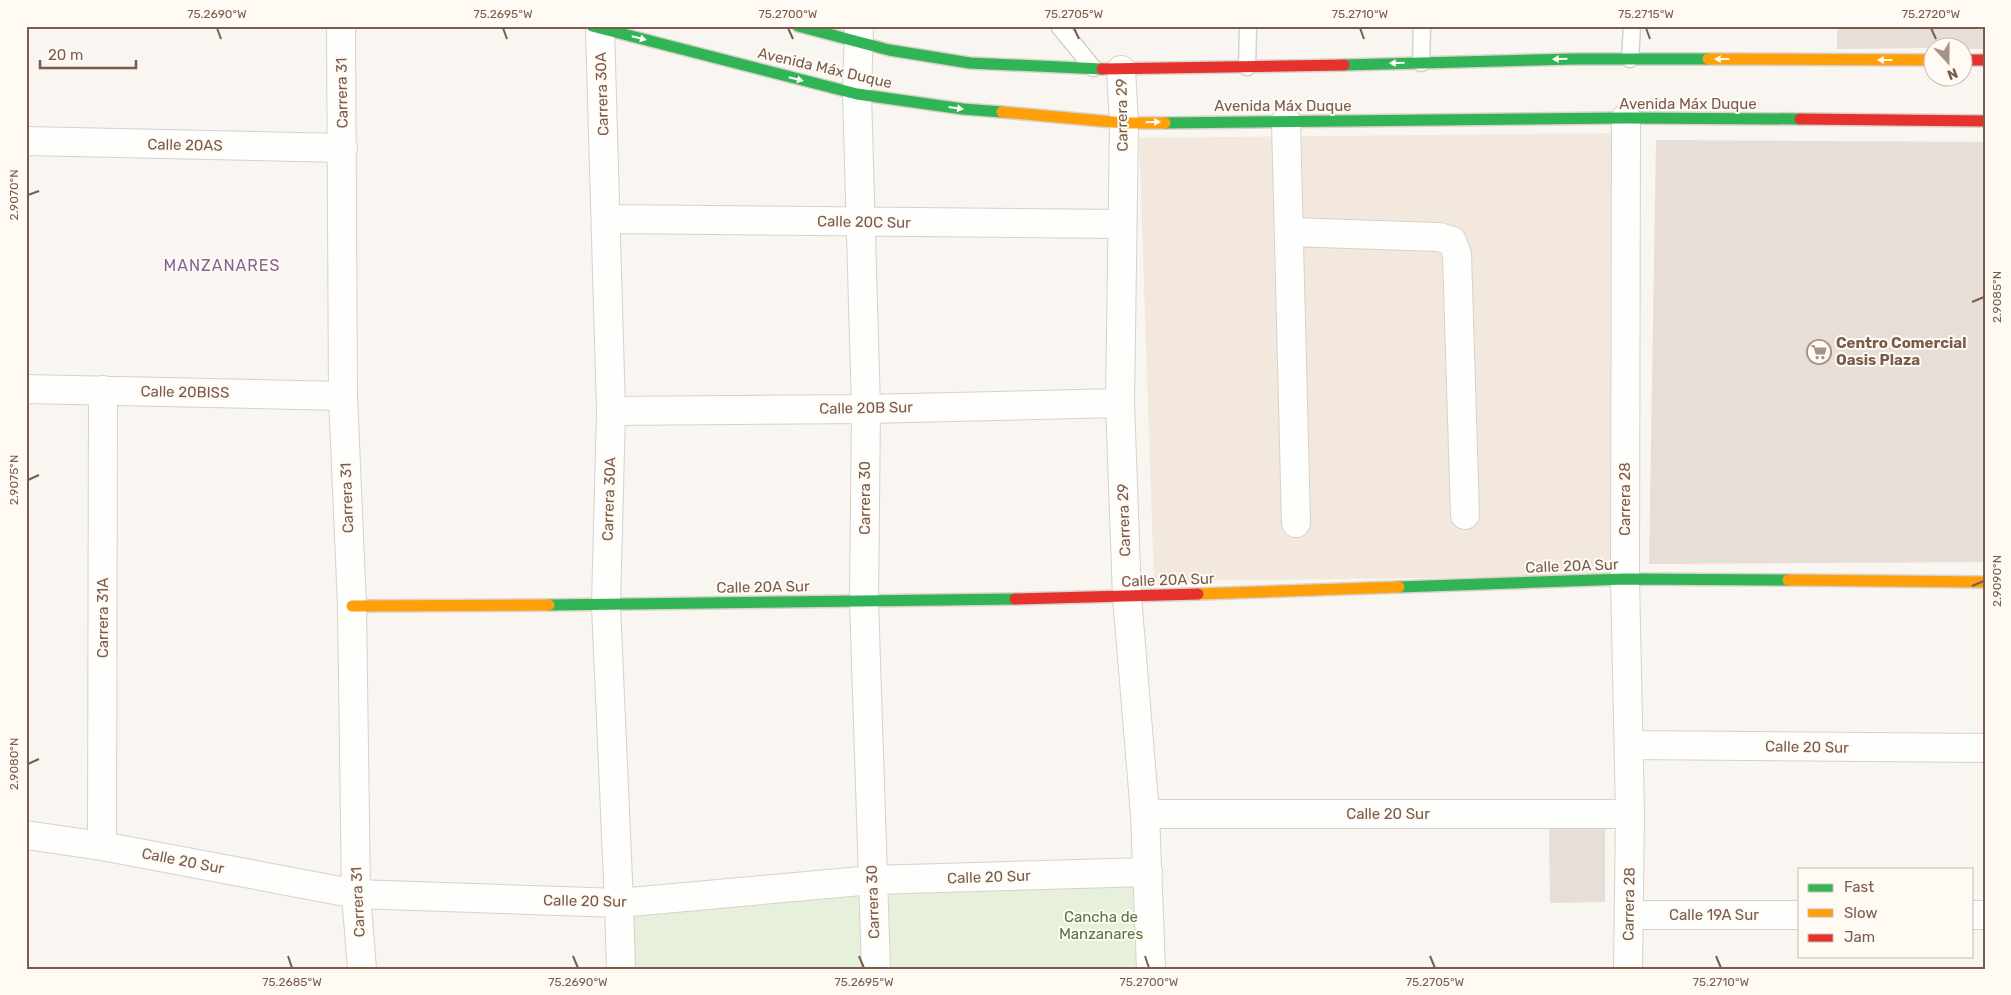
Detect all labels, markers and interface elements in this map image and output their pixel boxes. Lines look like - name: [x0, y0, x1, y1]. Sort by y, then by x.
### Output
- text: 75.2690°W: [187, 7, 247, 21]
- text: 75.2695°W: [474, 7, 533, 21]
- text: 75.2700°W: [759, 7, 818, 21]
- text: 75.2705°W: [1045, 7, 1104, 21]
- text: 75.2710°W: [1332, 7, 1389, 21]
- text: 75.2715°W: [1618, 7, 1674, 21]
- text: 75.2720°W: [1902, 7, 1961, 21]
- one-way arrow: [632, 35, 647, 43]
- scale bar: [40, 38, 136, 70]
- north arrow: [1924, 38, 1974, 88]
- street label: Avenida Máx Duque: [756, 44, 894, 92]
- text: 20 m: [48, 46, 83, 64]
- street label: Carrera 30A: [592, 52, 612, 136]
- one-way arrow: [1714, 55, 1730, 63]
- one-way arrow: [1877, 55, 1893, 63]
- one-way arrow: [1552, 56, 1568, 64]
- street label: Carrera 31: [332, 58, 352, 128]
- one-way arrow: [1389, 60, 1405, 68]
- text: N: [1945, 64, 1960, 83]
- one-way arrow: [789, 75, 804, 83]
- street label: Carrera 29: [1112, 78, 1132, 152]
- street label: Avenida Máx Duque: [1619, 95, 1757, 113]
- street label: Avenida Máx Duque: [1214, 97, 1352, 115]
- one-way arrow: [948, 104, 964, 112]
- one-way arrow: [1145, 118, 1161, 126]
- street label: Calle 20AS: [147, 135, 223, 155]
- text: 2.9070°N: [7, 169, 21, 221]
- street label: Calle 20C Sur: [817, 212, 911, 232]
- district label: MANZANARES: [164, 256, 280, 275]
- text: 2.9085°N: [1990, 271, 2004, 323]
- place label: Centro Comercial Oasis Plaza: [1836, 334, 1966, 369]
- supermarket icon: Centro Comercial Oasis Plaza: [1806, 339, 1832, 365]
- street label: Calle 20BISS: [140, 382, 230, 402]
- street label: Calle 20B Sur: [819, 398, 913, 418]
- text: 2.9075°N: [7, 455, 21, 505]
- street label: Carrera 30A: [599, 457, 619, 541]
- street label: Carrera 30: [856, 461, 874, 535]
- street label: Carrera 31: [337, 462, 357, 534]
- street label: Carrera 28: [1616, 462, 1634, 536]
- street label: Carrera 29: [1114, 483, 1134, 557]
- street label: Calle 20A Sur: [1525, 555, 1619, 577]
- text: 2.9090°N: [1990, 555, 2004, 607]
- street label: Calle 20A Sur: [1121, 569, 1215, 591]
- street label: Calle 20A Sur: [716, 577, 810, 597]
- street label: Carrera 31A: [94, 578, 112, 658]
- street label: Calle 20 Sur: [1765, 737, 1849, 757]
- text: 2.9080°N: [7, 738, 21, 790]
- street label: Calle 20 Sur: [1346, 805, 1430, 823]
- street label: Calle 20 Sur: [140, 844, 226, 878]
- street label: Carrera 30: [863, 865, 883, 939]
- street label: Carrera 31: [347, 866, 369, 938]
- street label: Calle 20 Sur: [947, 867, 1031, 887]
- street label: Carrera 28: [1619, 867, 1639, 941]
- legend: [1798, 868, 1974, 958]
- text: Fast: [1844, 878, 1874, 896]
- street label: Calle 20 Sur: [543, 891, 627, 911]
- text: Slow: [1844, 904, 1877, 922]
- street label: Calle 19A Sur: [1669, 906, 1759, 924]
- park label: Cancha de Manzanares: [1059, 908, 1143, 943]
- text: Jam: [1844, 928, 1875, 946]
- text: 75.2685°W: [262, 975, 322, 989]
- text: 75.2690°W: [548, 975, 608, 989]
- text: 75.2695°W: [835, 975, 894, 989]
- text: 75.2700°W: [1120, 975, 1179, 989]
- text: 75.2705°W: [1406, 975, 1465, 989]
- text: 75.2710°W: [1693, 975, 1750, 989]

